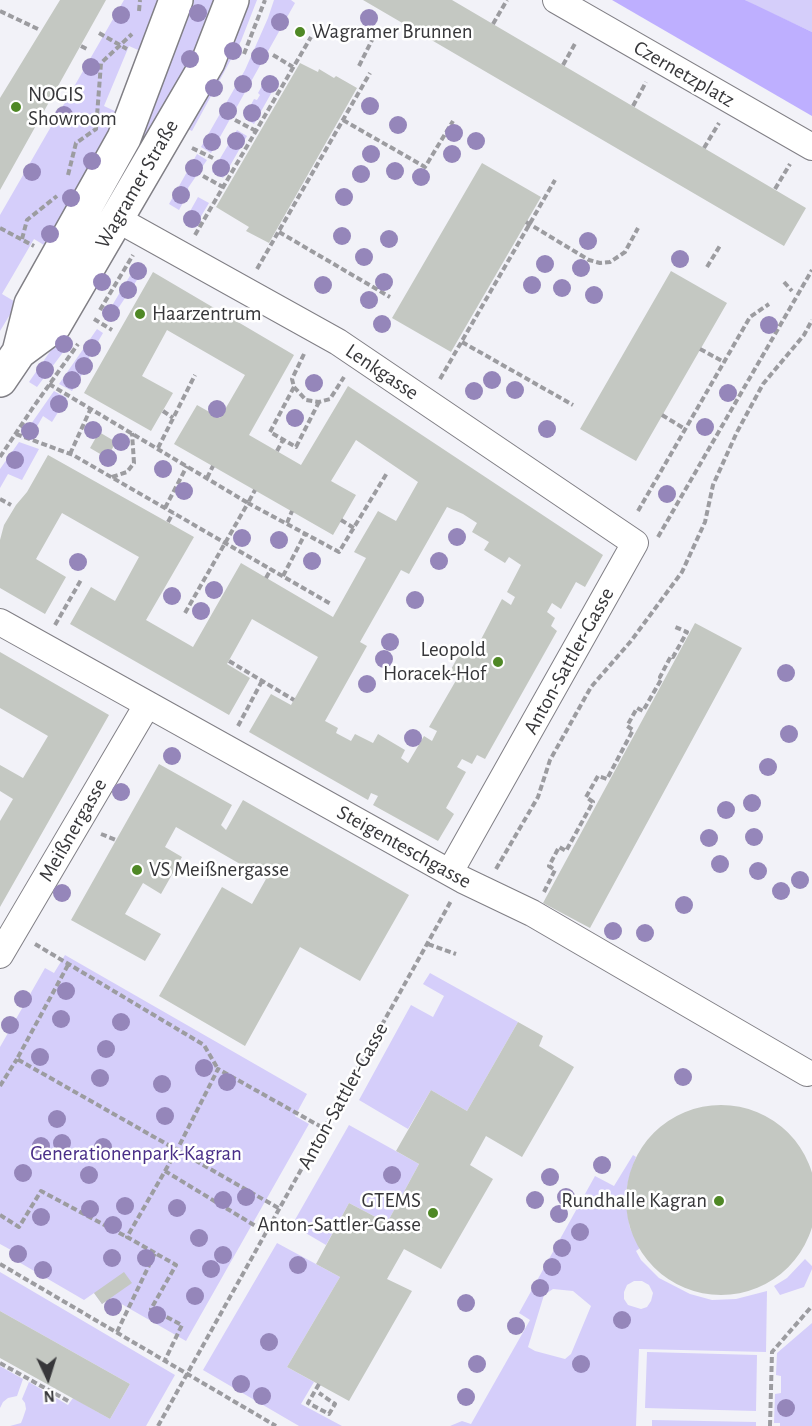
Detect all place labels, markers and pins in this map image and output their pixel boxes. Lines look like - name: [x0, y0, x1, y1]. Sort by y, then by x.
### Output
- place label: Wagramer Brunnen: [312, 19, 473, 45]
- marker: Wagramer Brunnen: [293, 25, 307, 39]
- place label: NOGIS Showroom: [28, 82, 117, 132]
- marker: NOGIS Showroom: [9, 100, 23, 114]
- place label: Haarzentrum: [152, 301, 262, 327]
- marker: Haarzentrum: [133, 307, 147, 321]
- place label: Leopold Horacek-Hof: [383, 637, 486, 687]
- marker: Leopold Horacek-Hof: [491, 655, 505, 669]
- place label: VS Meißnergasse: [149, 857, 289, 883]
- marker: VS Meißnergasse: [130, 863, 144, 877]
- place label: GTEMS Anton-Sattler-Gasse: [257, 1188, 421, 1238]
- place label: Rundhalle Kagran: [561, 1188, 707, 1214]
- marker: Rundhalle Kagran: [712, 1194, 726, 1208]
- marker: GTEMS Anton-Sattler-Gasse: [426, 1206, 440, 1220]

